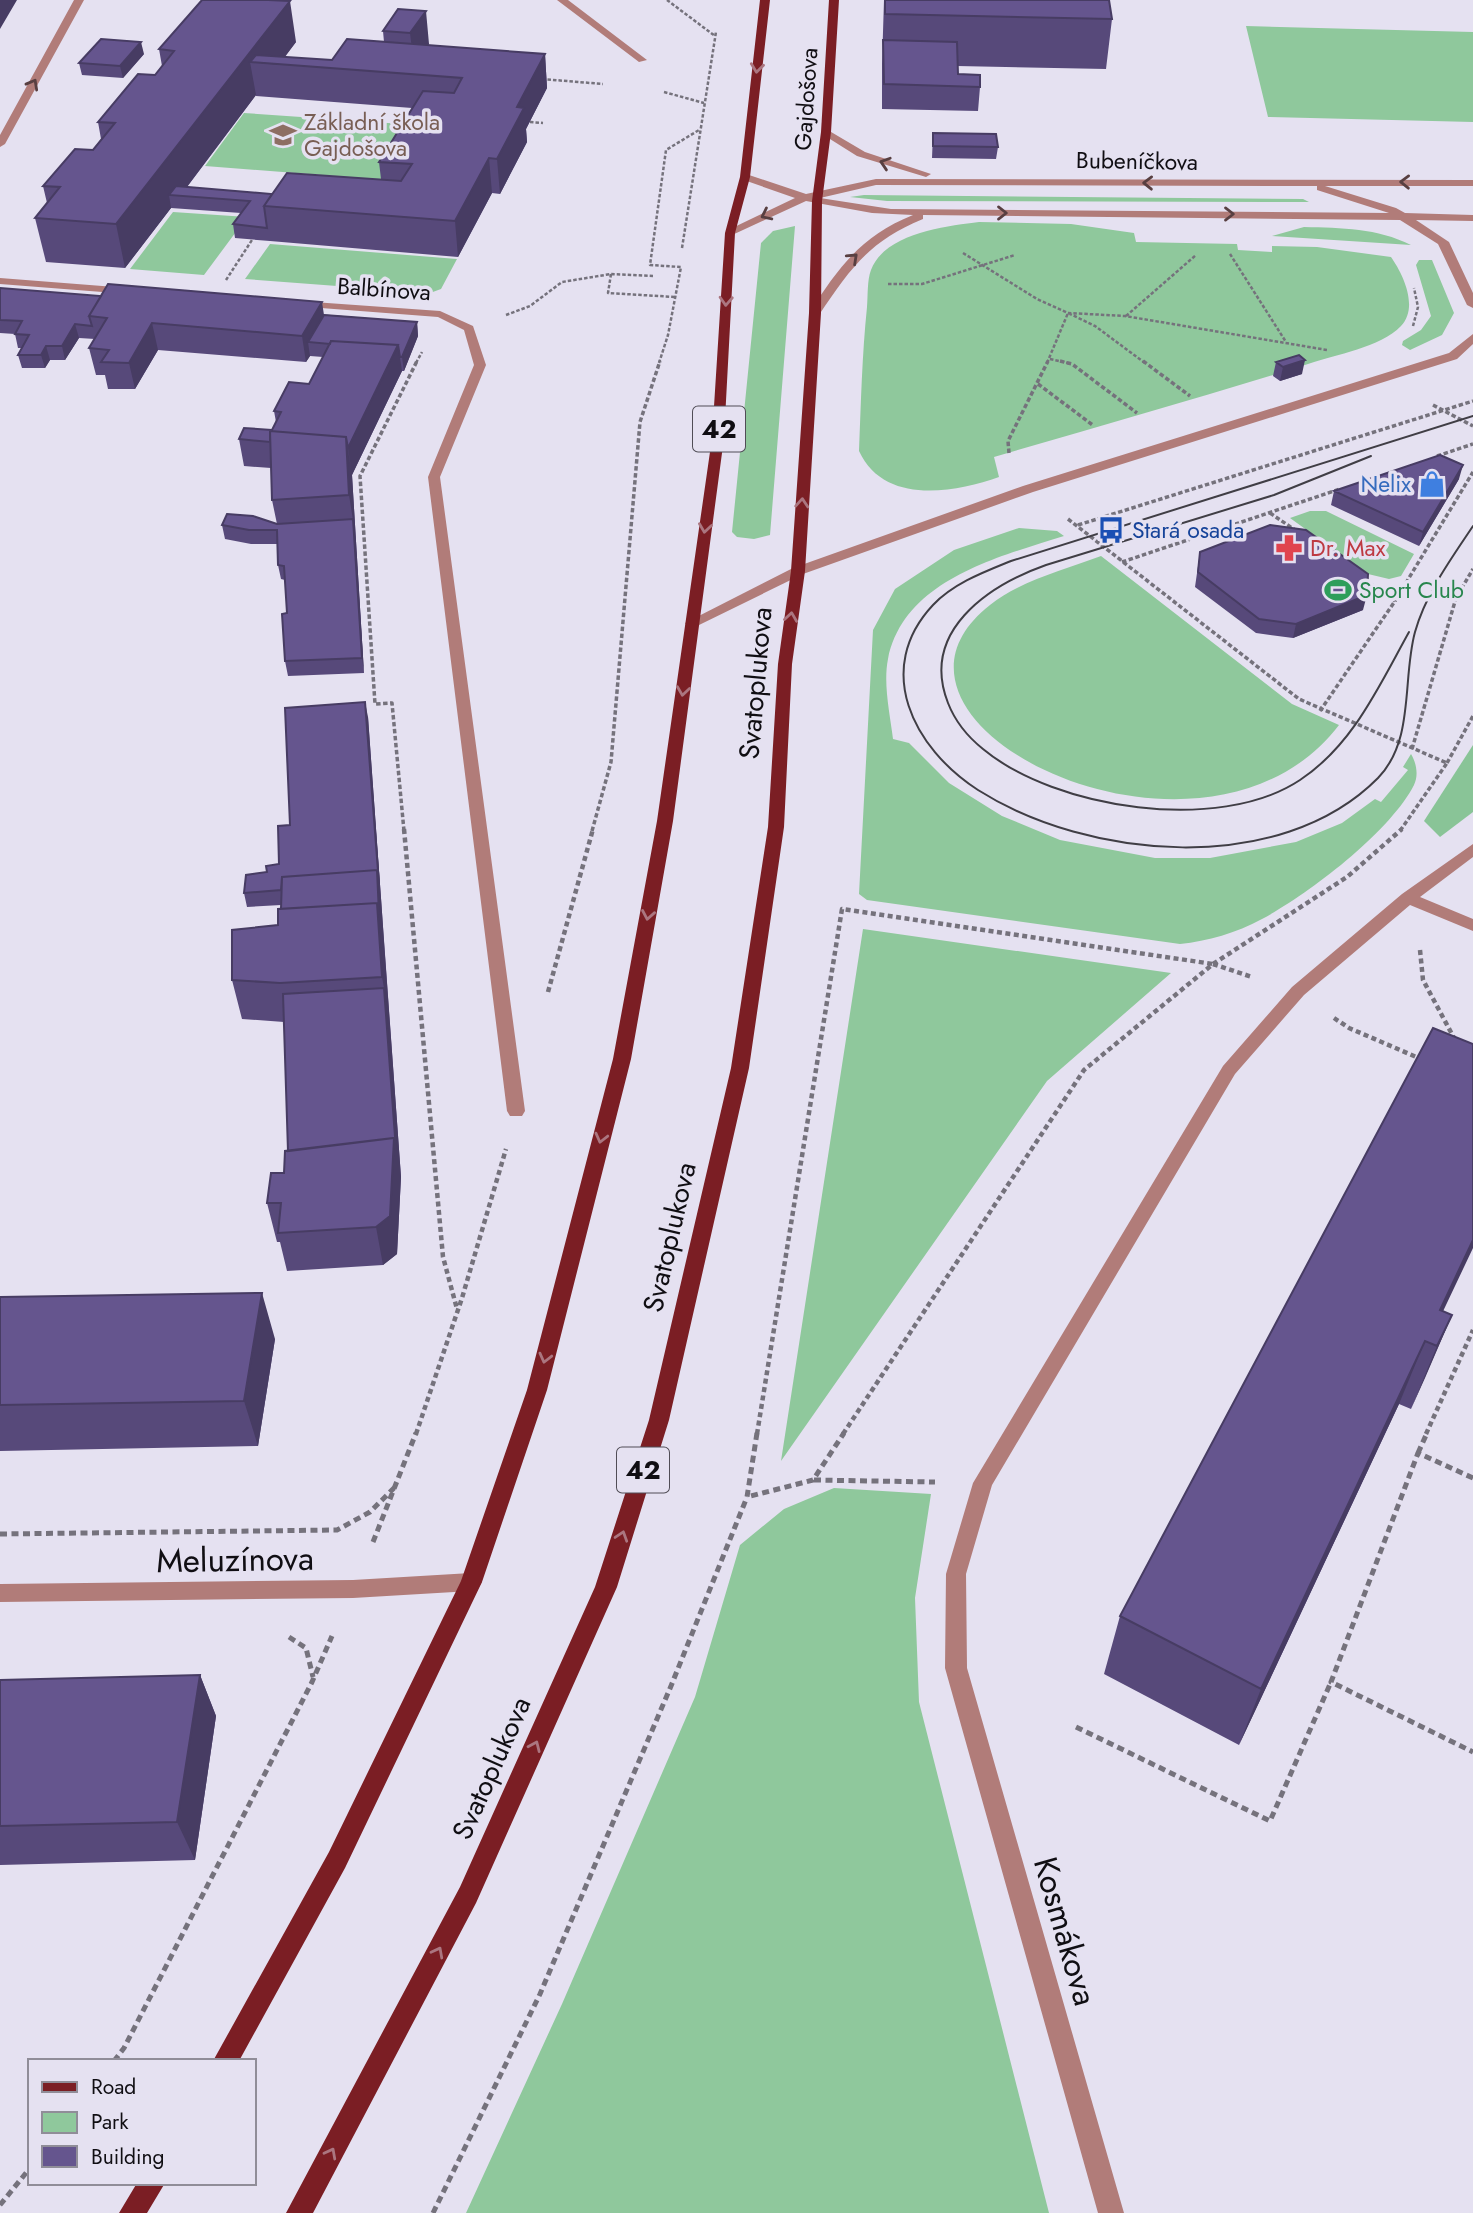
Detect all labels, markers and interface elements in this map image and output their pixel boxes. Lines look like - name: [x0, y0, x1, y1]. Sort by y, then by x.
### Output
- street label: Gajdošova: [785, 46, 827, 152]
- one-way arrow: [750, 63, 765, 74]
- one-way arrow: [25, 78, 38, 91]
- place label: Základní škola Gajdošova: [304, 105, 440, 165]
- school or university icon: Základní škola Gajdošova: [268, 120, 298, 150]
- street label: Bubeníčkova: [1076, 143, 1198, 179]
- one-way arrow: [880, 157, 892, 171]
- one-way arrow: [1399, 174, 1410, 190]
- one-way arrow: [1143, 175, 1153, 191]
- one-way arrow: [997, 205, 1007, 221]
- one-way arrow: [1224, 206, 1235, 222]
- one-way arrow: [761, 207, 773, 221]
- one-way arrow: [845, 253, 858, 266]
- street label: Balbínova: [336, 269, 432, 309]
- one-way arrow: [718, 296, 733, 307]
- road number: 42: [693, 406, 745, 452]
- place label: Nelix: [1360, 467, 1411, 501]
- shop icon: Nelix: [1417, 469, 1447, 499]
- one-way arrow: [794, 497, 809, 508]
- place label: Stará osada: [1132, 513, 1244, 547]
- bus stop icon: Stará osada: [1096, 515, 1126, 545]
- one-way arrow: [698, 522, 713, 534]
- place label: Dr. Max: [1310, 531, 1386, 565]
- pharmacy icon: Dr. Max: [1274, 533, 1304, 563]
- place label: Sport Club: [1359, 573, 1464, 607]
- sports icon: Sport Club: [1323, 575, 1353, 605]
- street label: Svatoplukova: [728, 605, 783, 761]
- one-way arrow: [784, 612, 799, 623]
- one-way arrow: [675, 685, 690, 697]
- one-way arrow: [641, 909, 656, 921]
- one-way arrow: [595, 1132, 609, 1144]
- street label: Svatoplukova: [632, 1158, 707, 1316]
- one-way arrow: [539, 1352, 553, 1364]
- road number: 42: [617, 1448, 669, 1492]
- one-way arrow: [613, 1530, 628, 1542]
- street label: Meluzínova: [156, 1535, 314, 1584]
- street label: Svatoplukova: [442, 1690, 541, 1846]
- one-way arrow: [527, 1741, 541, 1753]
- street label: Kosmákova: [1022, 1851, 1109, 2011]
- one-way arrow: [430, 1947, 443, 1959]
- legend: [28, 2059, 256, 2185]
- text: Road: [91, 2072, 136, 2102]
- text: Park: [91, 2107, 129, 2137]
- text: Building: [91, 2142, 164, 2172]
- one-way arrow: [323, 2148, 337, 2160]

